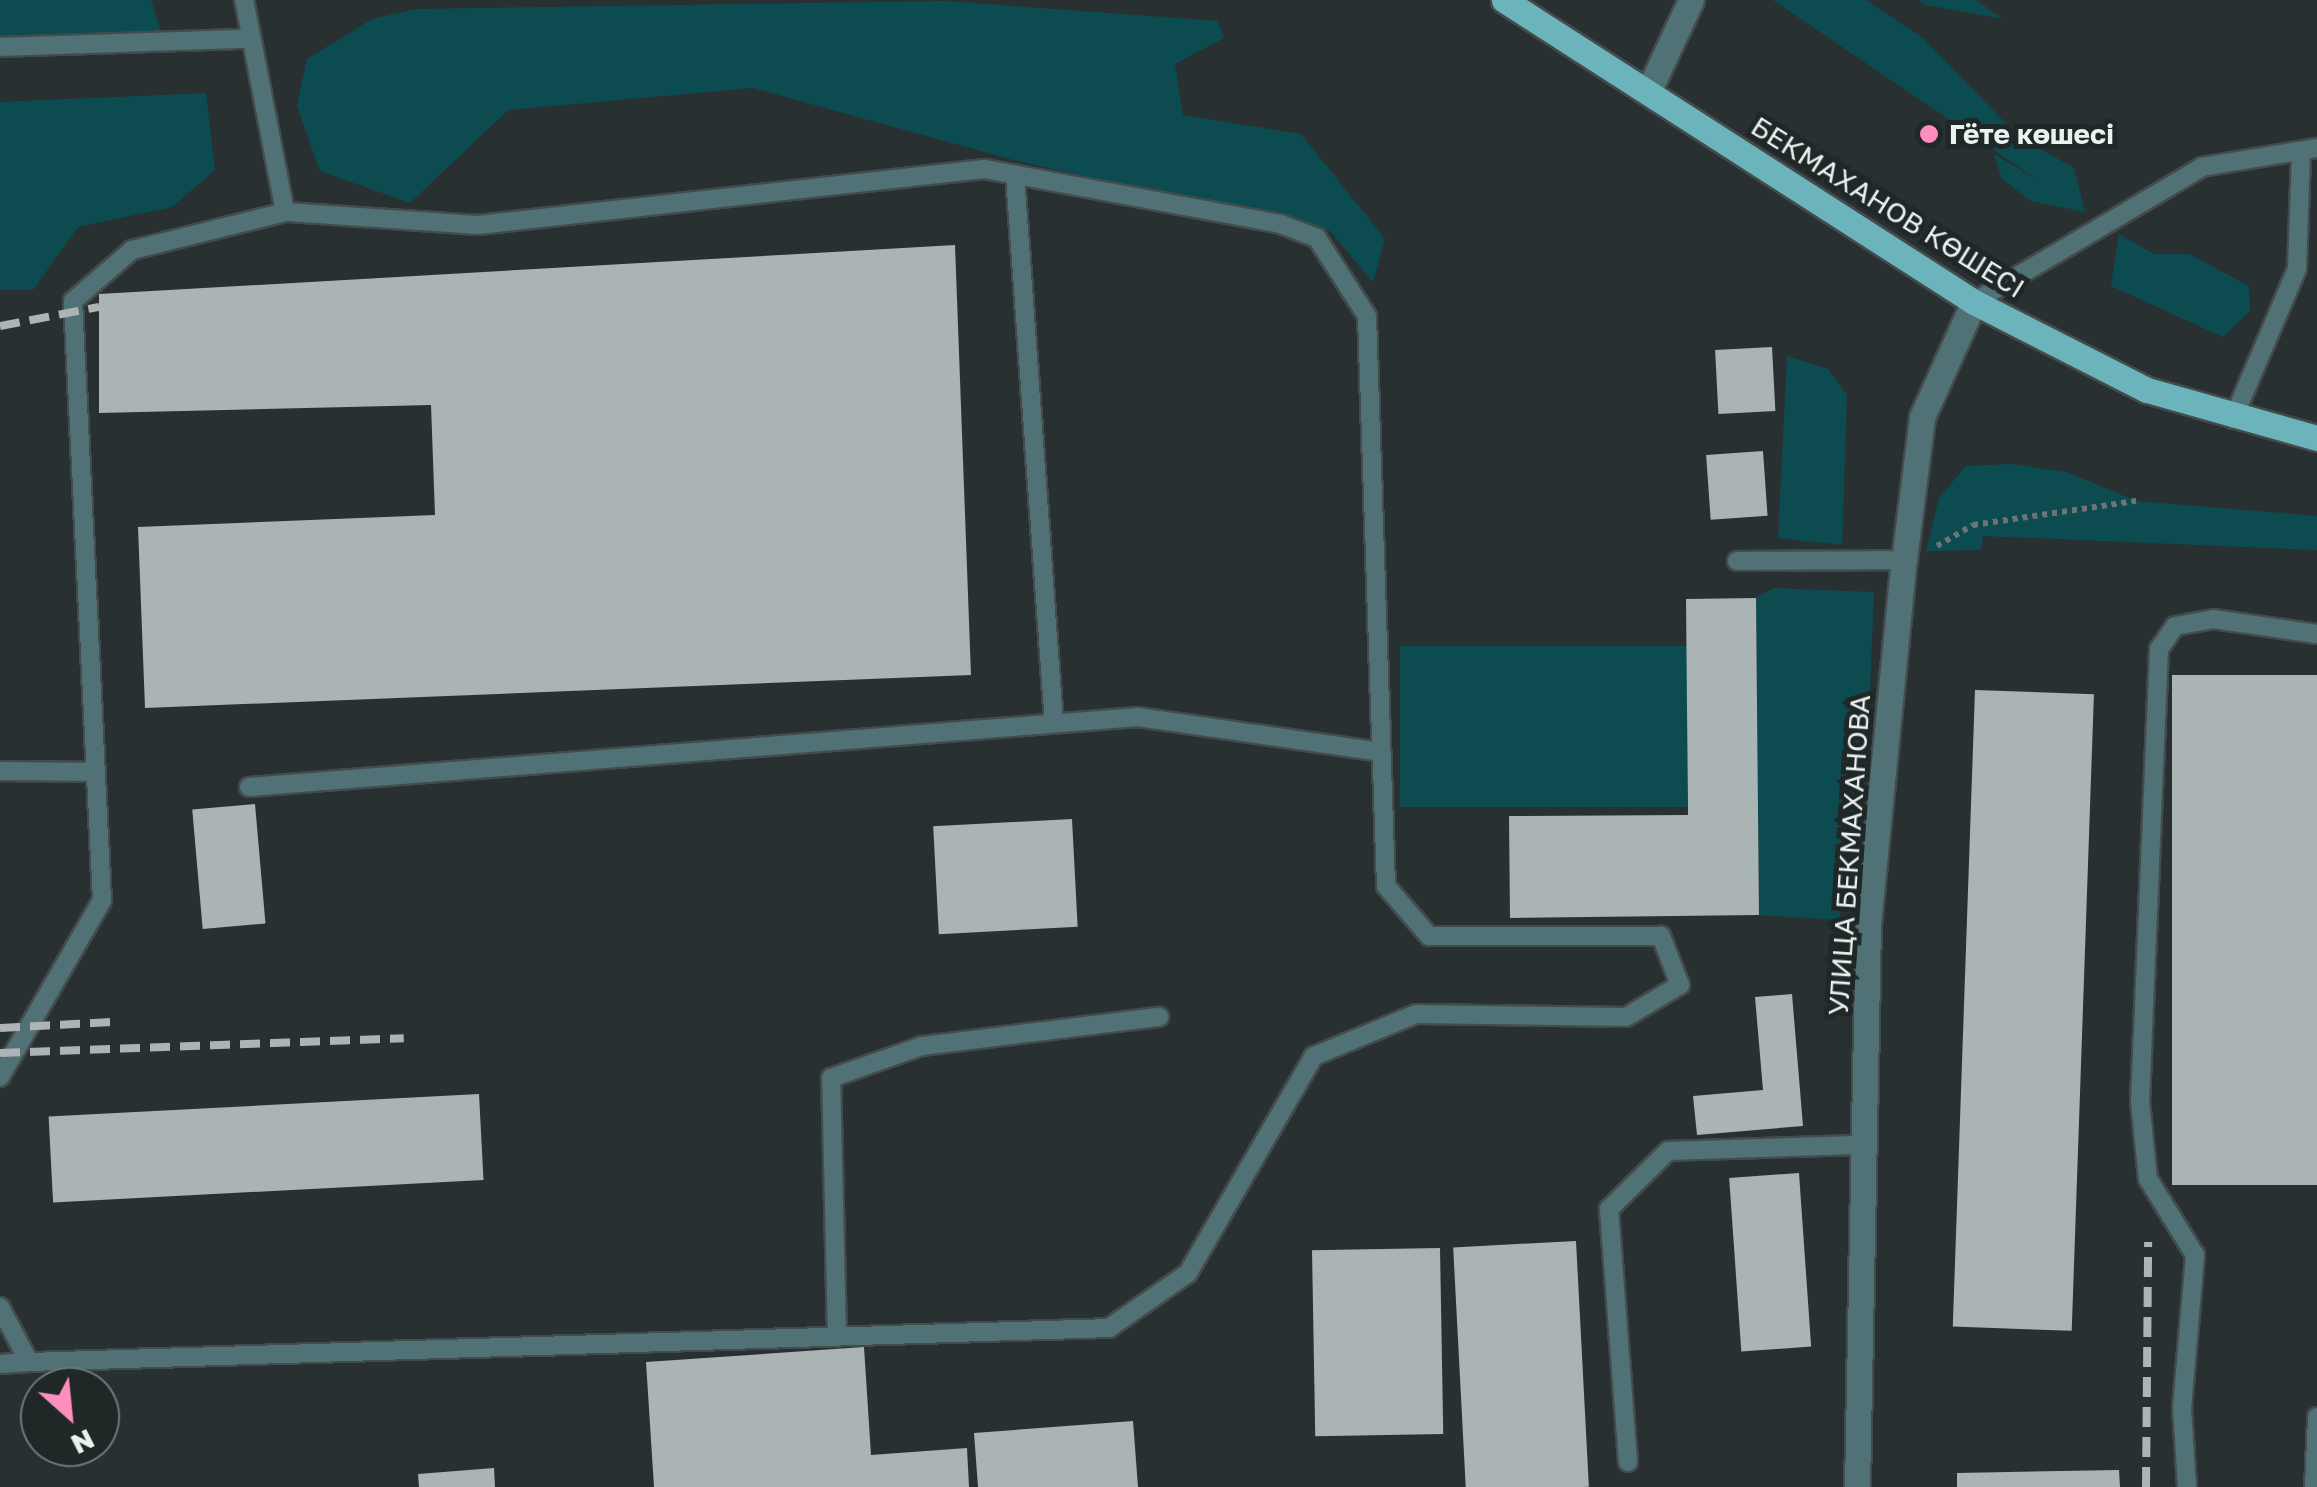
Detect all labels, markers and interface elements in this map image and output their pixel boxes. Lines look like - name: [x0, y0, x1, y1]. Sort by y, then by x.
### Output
- street label: БЕКМАХАНОВ КӨШЕСІ: [1745, 109, 2031, 305]
- place label: Гёте көшесі: [1949, 117, 2114, 151]
- marker: Гёте көшесі: [1918, 123, 1940, 145]
- street label: УЛИЦА БЕКМАХАНОВА: [1821, 693, 1877, 1017]
- north arrow: [20, 1367, 120, 1467]
- text: N: [66, 1423, 100, 1462]

